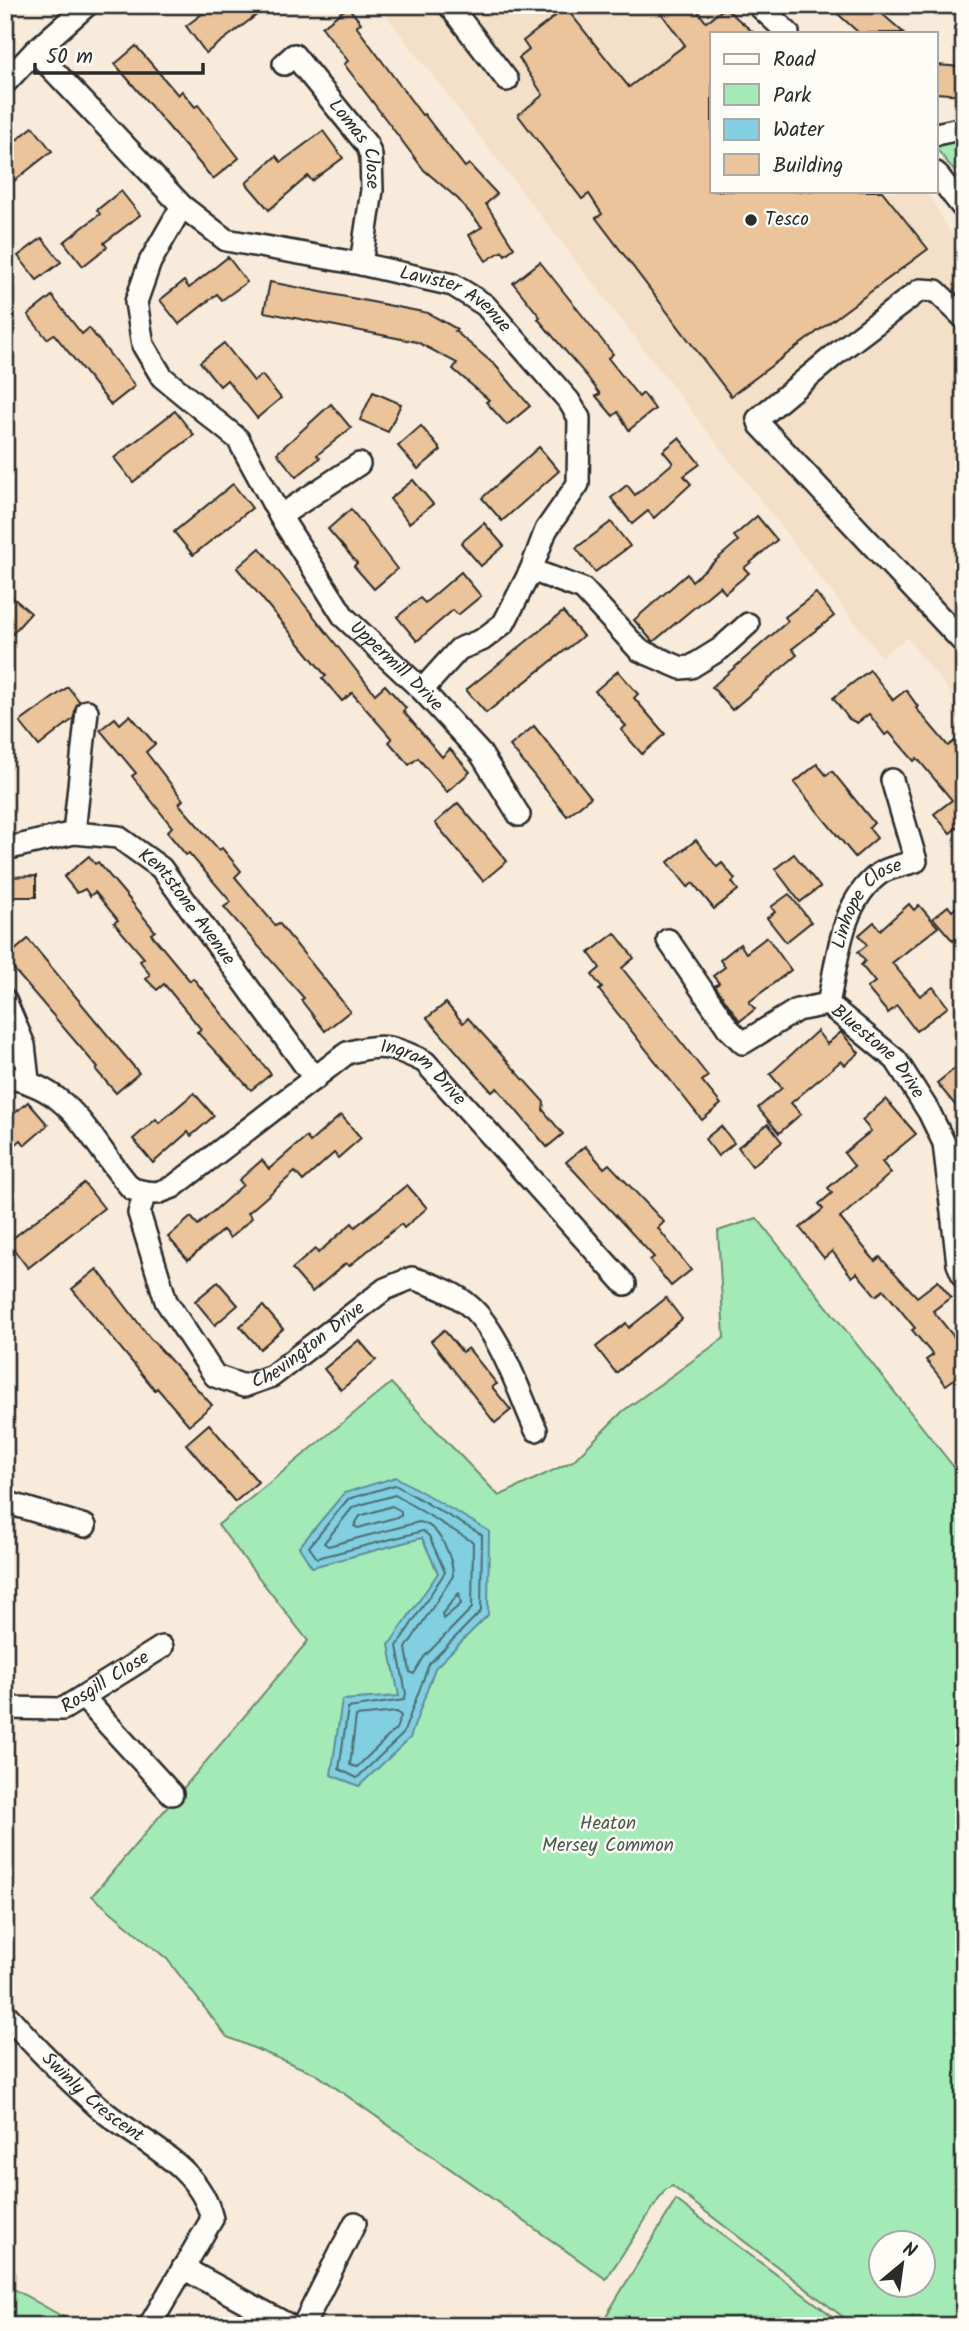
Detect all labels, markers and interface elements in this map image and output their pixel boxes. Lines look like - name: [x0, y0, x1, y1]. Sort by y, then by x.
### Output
- scale bar: [35, 32, 203, 76]
- legend: [710, 32, 937, 192]
- text: 50 m: [46, 41, 93, 74]
- text: Road: [773, 44, 816, 77]
- text: Park: [773, 80, 811, 113]
- street label: Lomas Close: [320, 93, 387, 190]
- text: Water: [773, 114, 825, 147]
- text: Building: [773, 150, 843, 183]
- place label: Tesco: [765, 205, 809, 235]
- marker: Tesco: [743, 212, 759, 228]
- street label: Lavister Avenue: [396, 258, 519, 340]
- street label: Uppermill Drive: [342, 614, 451, 719]
- street label: Kentstone Avenue: [131, 841, 243, 972]
- street label: Linhope Close: [824, 851, 906, 952]
- street label: Bluestone Drive: [824, 997, 932, 1105]
- street label: Ingram Drive: [379, 1032, 473, 1113]
- street label: Chevington Drive: [248, 1294, 372, 1397]
- street label: Rosgill Close: [55, 1643, 156, 1722]
- park label: Heaton Mersey Common: [542, 1809, 674, 1861]
- street label: Swinly Crescent: [34, 2045, 150, 2151]
- north arrow: [867, 2230, 937, 2300]
- text: N: [897, 2235, 922, 2267]

